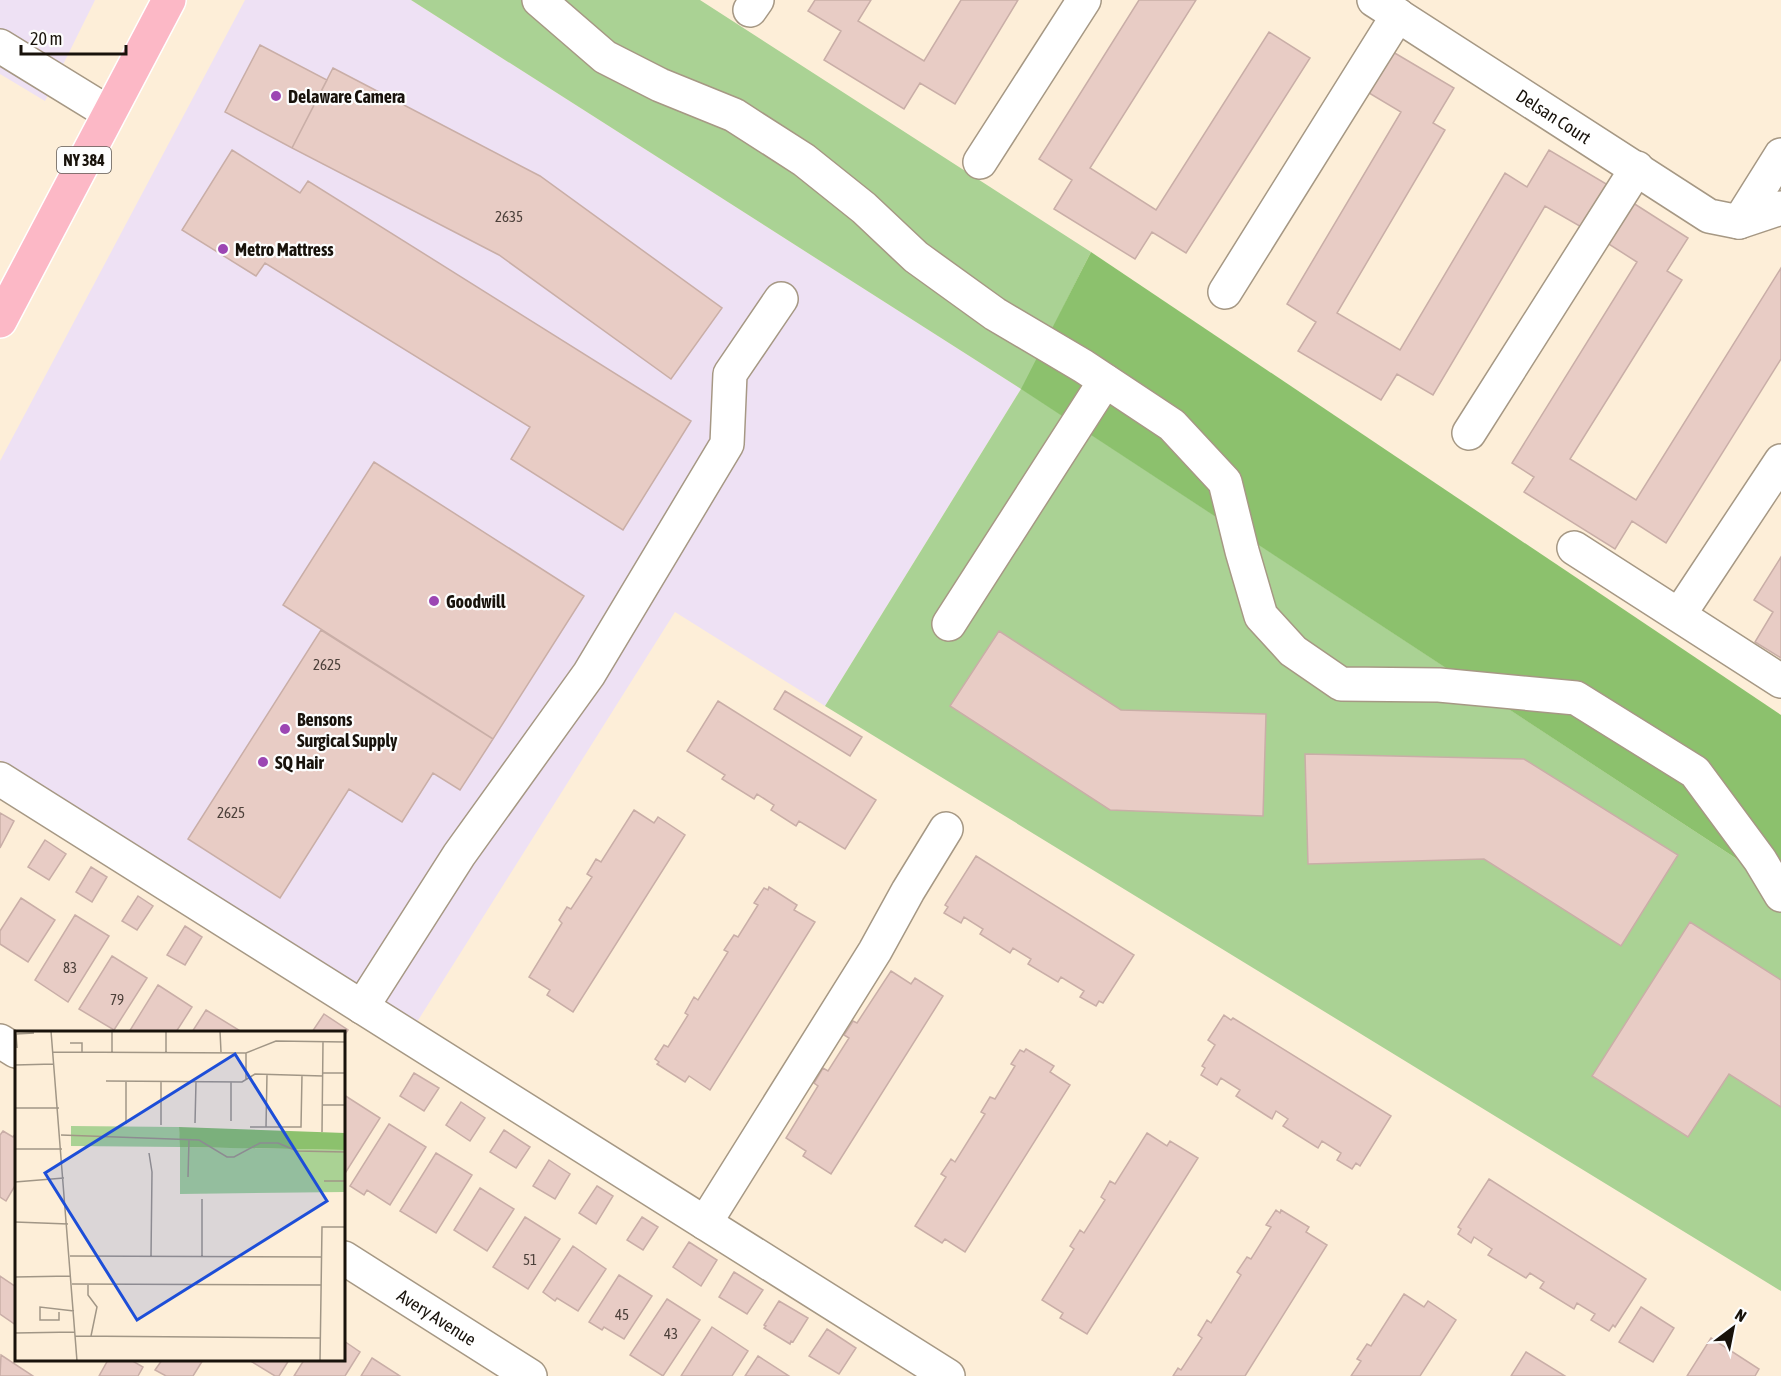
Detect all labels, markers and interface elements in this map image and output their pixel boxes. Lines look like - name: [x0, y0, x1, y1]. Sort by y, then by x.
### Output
- scale bar: [21, 18, 126, 56]
- text: 20 m: [30, 28, 62, 49]
- street label: Delsan Court: [1513, 84, 1595, 148]
- place label: Delaware Camera: [288, 86, 405, 107]
- marker: Delaware Camera: [269, 89, 283, 103]
- road number: NY 384: [57, 147, 111, 173]
- house number: 2635: [495, 208, 523, 225]
- place label: Metro Mattress: [235, 239, 334, 260]
- marker: Metro Mattress: [216, 242, 230, 256]
- place label: Goodwill: [446, 591, 506, 612]
- marker: Goodwill: [427, 594, 441, 608]
- house number: 2625: [313, 656, 341, 673]
- place label: Bensons Surgical Supply: [297, 709, 398, 751]
- marker: Bensons Surgical Supply: [278, 722, 292, 736]
- place label: SQ Hair: [275, 752, 325, 773]
- marker: SQ Hair: [256, 755, 270, 769]
- house number: 2625: [217, 804, 245, 821]
- house number: 83: [63, 959, 77, 976]
- house number: 79: [110, 991, 124, 1008]
- inset map: [15, 1031, 345, 1361]
- house number: 51: [523, 1251, 537, 1268]
- street label: Avery Avenue: [394, 1284, 480, 1350]
- north arrow: [1703, 1298, 1763, 1358]
- text: N: [1732, 1305, 1750, 1325]
- house number: 45: [615, 1306, 629, 1323]
- house number: 43: [664, 1325, 678, 1342]

